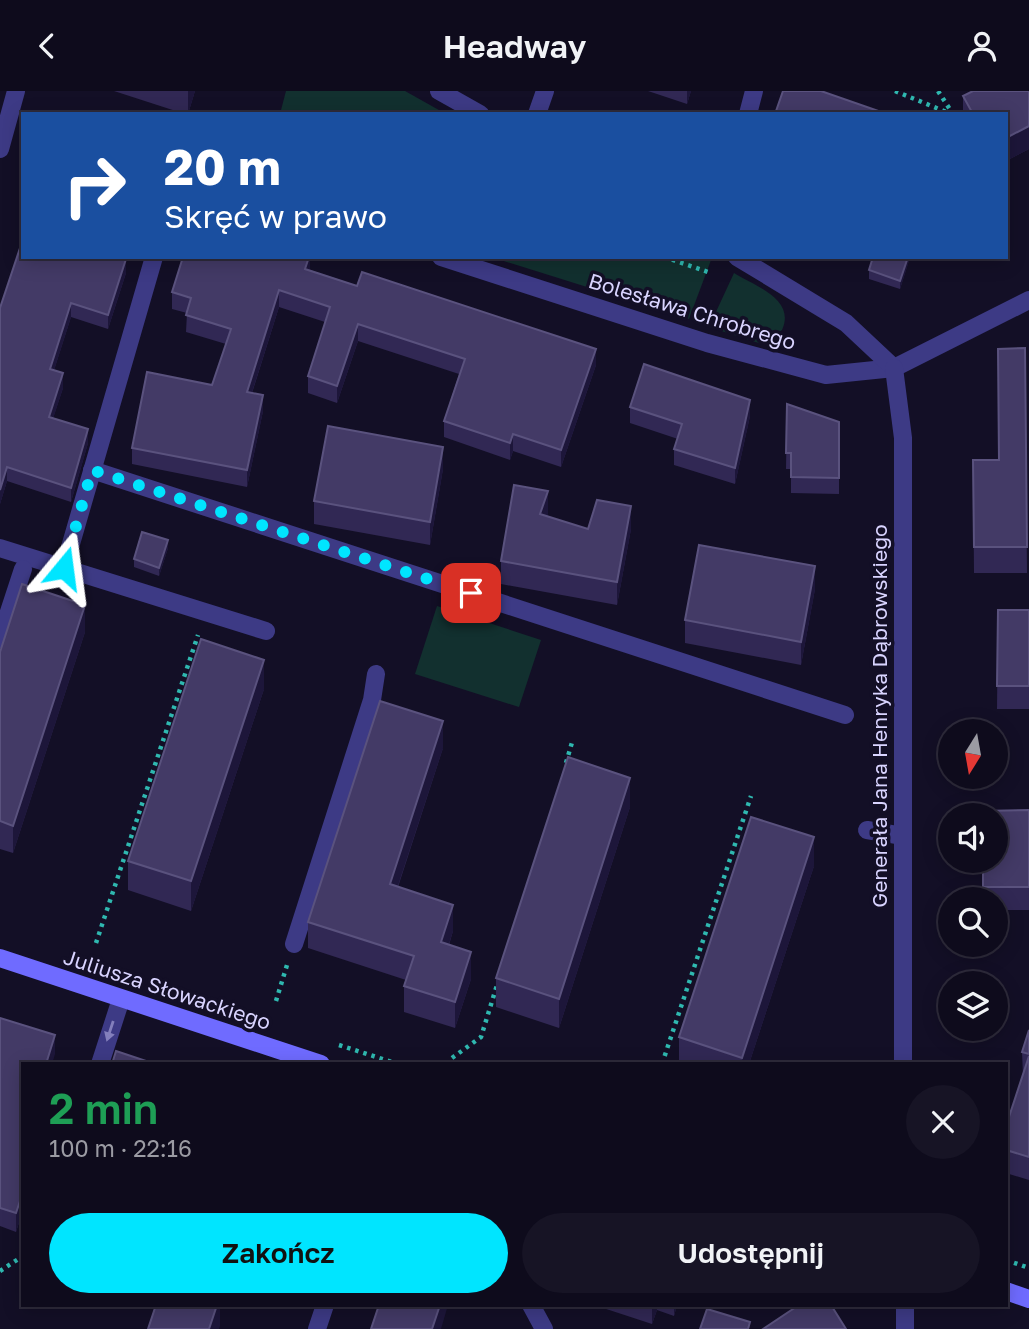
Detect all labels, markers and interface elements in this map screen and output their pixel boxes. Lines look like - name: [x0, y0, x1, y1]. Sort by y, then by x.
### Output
- icon: back: [28, 27, 66, 65]
- text: Headway: [443, 27, 586, 65]
- icon: person: [963, 27, 1001, 65]
- text: 20 m: [164, 137, 281, 196]
- icon: right: [49, 140, 140, 231]
- text: Skręć w prawo: [164, 197, 387, 235]
- street label: Bolesława Chrobrego: [586, 267, 799, 355]
- street label: Generała Jana Henryka Dąbrowskiego: [866, 524, 892, 908]
- position arrow: [27, 531, 101, 605]
- pin: [441, 563, 501, 623]
- icon: arrive: [452, 574, 490, 612]
- north arrow: [938, 719, 1008, 789]
- map controls: [938, 719, 1008, 1041]
- button: sound: [938, 803, 1008, 873]
- button: search: [938, 887, 1008, 957]
- street label: Juliusza Słowackiego: [60, 943, 274, 1035]
- button: layers: [938, 971, 1008, 1041]
- one-way arrow: [105, 1021, 115, 1042]
- text: 2 min: [49, 1083, 158, 1133]
- button: close: [906, 1085, 980, 1159]
- text: 100 m · 22:16: [49, 1134, 192, 1162]
- button: Zakończ: [49, 1213, 508, 1293]
- button: Udostępnij: [522, 1213, 980, 1293]

